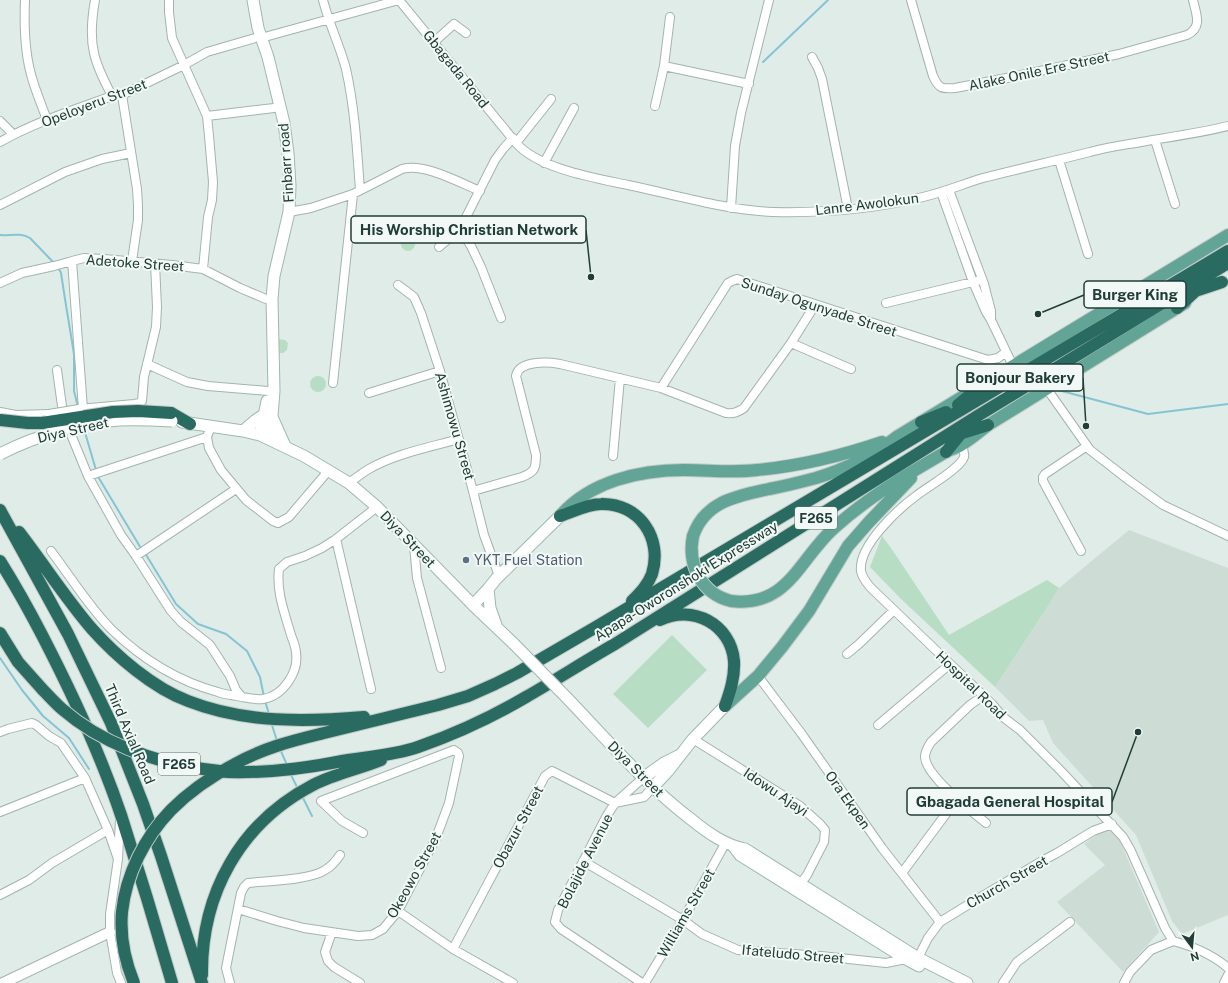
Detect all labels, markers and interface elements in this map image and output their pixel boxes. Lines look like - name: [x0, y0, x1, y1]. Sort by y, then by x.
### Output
- street label: Gbagada Road: [420, 27, 492, 111]
- street label: Alake Onile Ere Street: [967, 48, 1111, 94]
- street label: Opeloyeru Street: [39, 76, 149, 130]
- street label: Finbarr road: [275, 123, 297, 203]
- street label: Lanre Awolokun: [814, 190, 920, 218]
- callout: His Worship Christian Network: [351, 216, 586, 243]
- text: His Worship Christian Network: [360, 221, 578, 238]
- street label: Adetoke Street: [85, 252, 185, 274]
- street label: Sunday Ogunyade Street: [739, 274, 899, 340]
- callout: Burger King: [1084, 281, 1186, 308]
- text: Burger King: [1092, 286, 1179, 303]
- callout: Bonjour Bakery: [957, 364, 1083, 391]
- text: Bonjour Bakery: [965, 369, 1075, 386]
- street label: Ashimowu Street: [432, 370, 478, 482]
- street label: Diya Street: [36, 414, 110, 446]
- street label: Diya Street: [377, 507, 439, 571]
- road number: F265: [795, 507, 837, 529]
- street label: Apapa-Oworonshoki Expressway: [591, 517, 781, 644]
- place label: YKT Fuel Station: [474, 552, 583, 568]
- marker: YKT Fuel Station: [461, 555, 471, 565]
- street label: Hospital Road: [933, 648, 1009, 722]
- street label: Third Axial Road: [102, 682, 158, 786]
- street label: Diya Street: [605, 738, 667, 800]
- road number: F265: [158, 753, 200, 775]
- street label: Idowu Ajayi: [741, 765, 811, 819]
- street label: Ora Ekpen: [822, 768, 874, 832]
- street label: Obazur Street: [490, 783, 546, 871]
- callout: Gbagada General Hospital: [907, 788, 1112, 815]
- text: Gbagada General Hospital: [916, 793, 1104, 810]
- street label: Bolajide Avenue: [554, 811, 616, 911]
- street label: Okeowo Street: [384, 829, 444, 921]
- street label: Church Street: [964, 852, 1050, 912]
- street label: Williams Street: [654, 866, 718, 960]
- north arrow: [1172, 927, 1212, 967]
- street label: Ifateludo Street: [741, 942, 845, 966]
- text: N: [1189, 950, 1201, 964]

